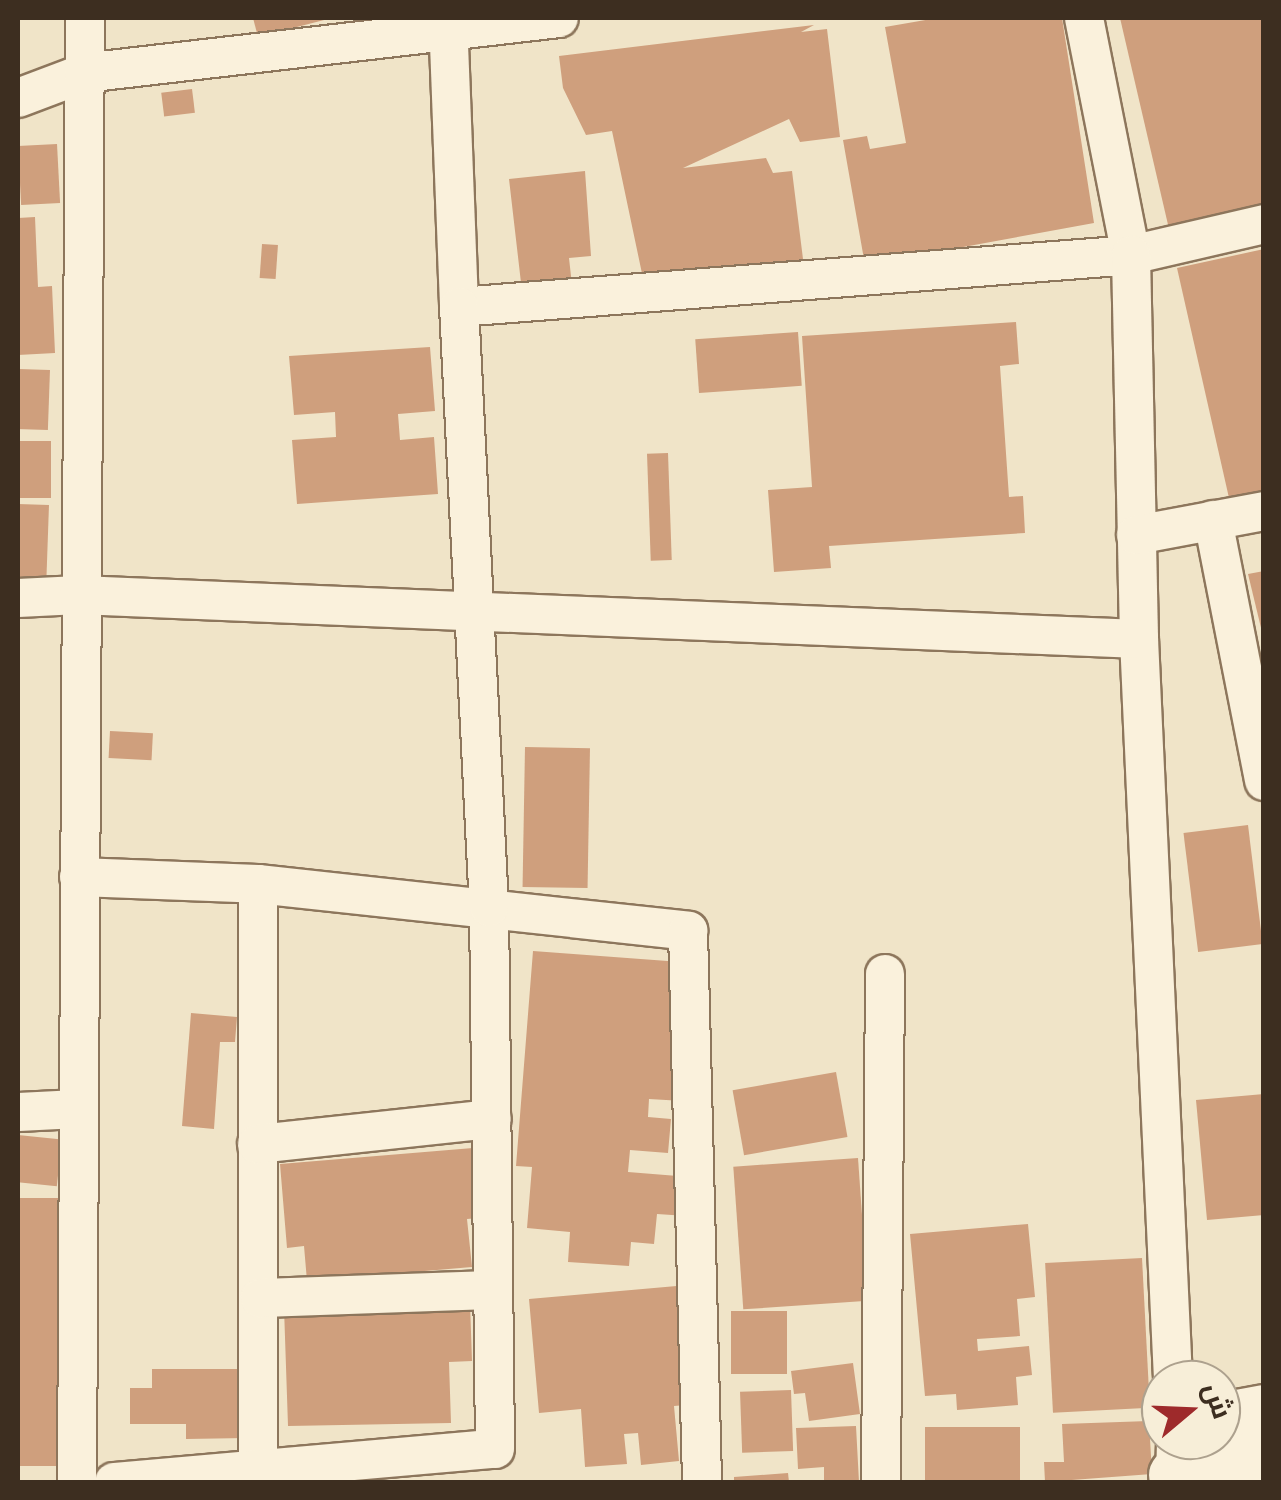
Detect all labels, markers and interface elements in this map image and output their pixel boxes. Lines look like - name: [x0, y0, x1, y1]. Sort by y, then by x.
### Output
- north arrow: [1141, 1360, 1241, 1460]
- text: ش: [1197, 1379, 1238, 1423]

